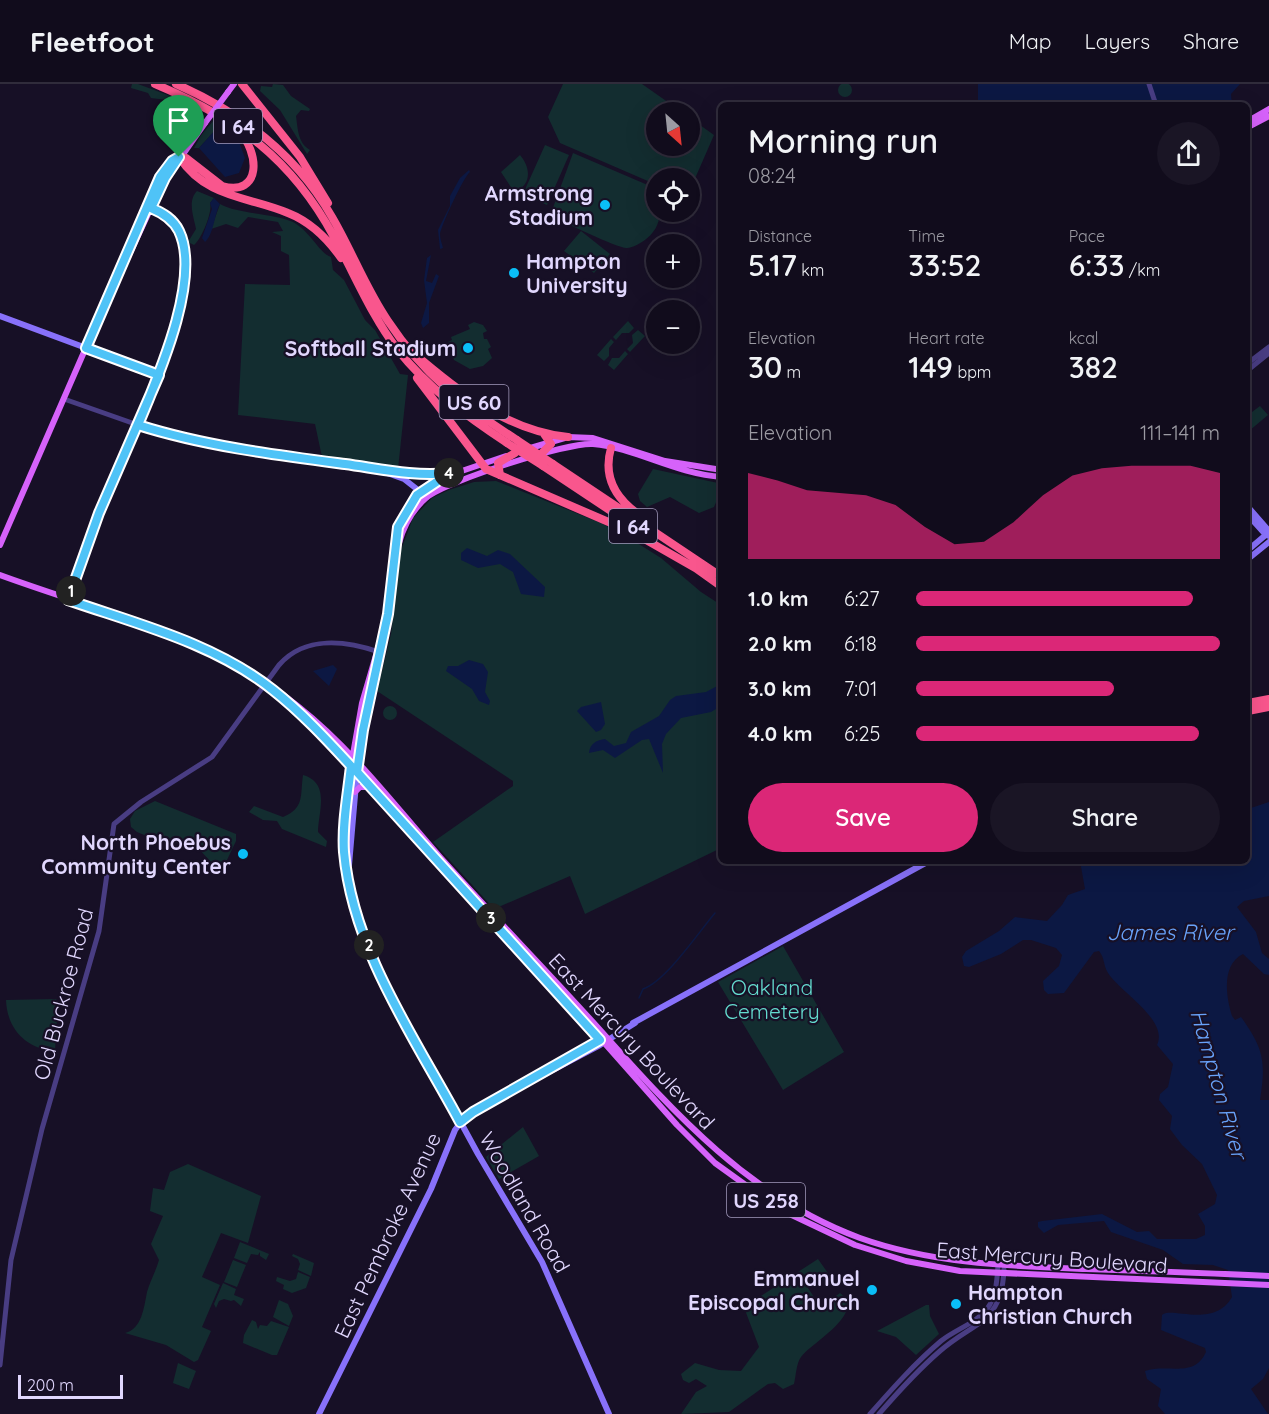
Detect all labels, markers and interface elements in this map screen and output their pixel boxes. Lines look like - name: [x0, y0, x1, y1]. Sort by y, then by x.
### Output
- text: Fleetfoot: [30, 24, 155, 59]
- text: Map: [1009, 28, 1052, 54]
- text: Layers: [1085, 28, 1150, 54]
- text: Share: [1183, 28, 1239, 54]
- pin: [153, 95, 204, 157]
- north arrow: [646, 102, 700, 156]
- map controls: [646, 102, 700, 354]
- icon: arrive: [162, 104, 195, 137]
- road number: I 64: [214, 109, 262, 143]
- text: Morning run: [748, 120, 938, 161]
- button: share: [1157, 122, 1220, 185]
- text: 08:24: [748, 163, 796, 188]
- button: locate: [646, 168, 700, 222]
- place label: Armstrong Stadium: [485, 180, 593, 230]
- marker: Armstrong Stadium: [598, 198, 612, 212]
- text: Distance: [748, 226, 812, 246]
- text: Time: [908, 226, 945, 246]
- text: Pace: [1069, 226, 1105, 246]
- button: +: [646, 234, 700, 288]
- text: 5.17: [748, 246, 797, 284]
- text: 33:52: [908, 246, 982, 284]
- text: 6:33: [1069, 246, 1124, 284]
- place label: Hampton University: [526, 248, 627, 298]
- text: km: [797, 260, 824, 280]
- text: /km: [1124, 260, 1160, 280]
- marker: Hampton University: [507, 266, 521, 280]
- button: −: [646, 300, 700, 354]
- text: Elevation: [748, 328, 815, 348]
- text: Heart rate: [908, 328, 985, 348]
- text: kcal: [1069, 328, 1099, 348]
- place label: Softball Stadium: [285, 335, 456, 361]
- marker: Softball Stadium: [461, 341, 475, 355]
- text: 30: [748, 348, 782, 386]
- text: 149: [908, 348, 953, 386]
- text: 382: [1069, 348, 1118, 386]
- text: m: [782, 362, 801, 382]
- text: bpm: [953, 362, 991, 382]
- road number: US 60: [440, 385, 508, 419]
- text: Elevation: [748, 420, 832, 445]
- text: 111–141 m: [1140, 420, 1220, 445]
- pin: 4: [434, 458, 464, 488]
- text: 4: [444, 463, 454, 483]
- road number: I 64: [609, 509, 657, 543]
- pin: 1: [56, 576, 86, 606]
- text: 1: [68, 581, 74, 601]
- text: 1.0 km: [748, 586, 808, 611]
- text: 6:27: [844, 586, 879, 611]
- text: 2.0 km: [748, 631, 812, 656]
- text: 6:18: [844, 631, 877, 656]
- text: 3.0 km: [748, 676, 811, 701]
- text: 7:01: [844, 676, 877, 701]
- text: 4.0 km: [748, 721, 812, 746]
- text: 6:25: [844, 721, 880, 746]
- button: Save: [748, 783, 978, 852]
- button: Share: [990, 783, 1220, 852]
- place label: North Phoebus Community Center: [41, 829, 231, 879]
- marker: North Phoebus Community Center: [236, 847, 250, 861]
- pin: 3: [476, 903, 506, 933]
- street label: Old Buckroe Road: [28, 905, 98, 1083]
- text: 3: [487, 908, 495, 928]
- water label: James River: [1107, 918, 1236, 946]
- pin: 2: [354, 930, 384, 960]
- text: 2: [364, 935, 374, 955]
- street label: East Mercury Boulevard: [544, 947, 720, 1135]
- park label: Oakland Cemetery: [724, 974, 820, 1024]
- water label: Hampton River: [1184, 1006, 1254, 1164]
- street label: Woodland Road: [474, 1127, 576, 1277]
- street label: East Pembroke Avenue: [328, 1128, 446, 1342]
- road number: US 258: [727, 1183, 805, 1217]
- street label: East Mercury Boulevard: [936, 1236, 1168, 1278]
- place label: Emmanuel Episcopal Church: [688, 1265, 860, 1315]
- place label: Hampton Christian Church: [968, 1279, 1132, 1329]
- marker: Emmanuel Episcopal Church: [865, 1283, 879, 1297]
- marker: Hampton Christian Church: [949, 1297, 963, 1311]
- scale bar: [18, 1372, 123, 1400]
- text: 200 m: [27, 1375, 74, 1395]

